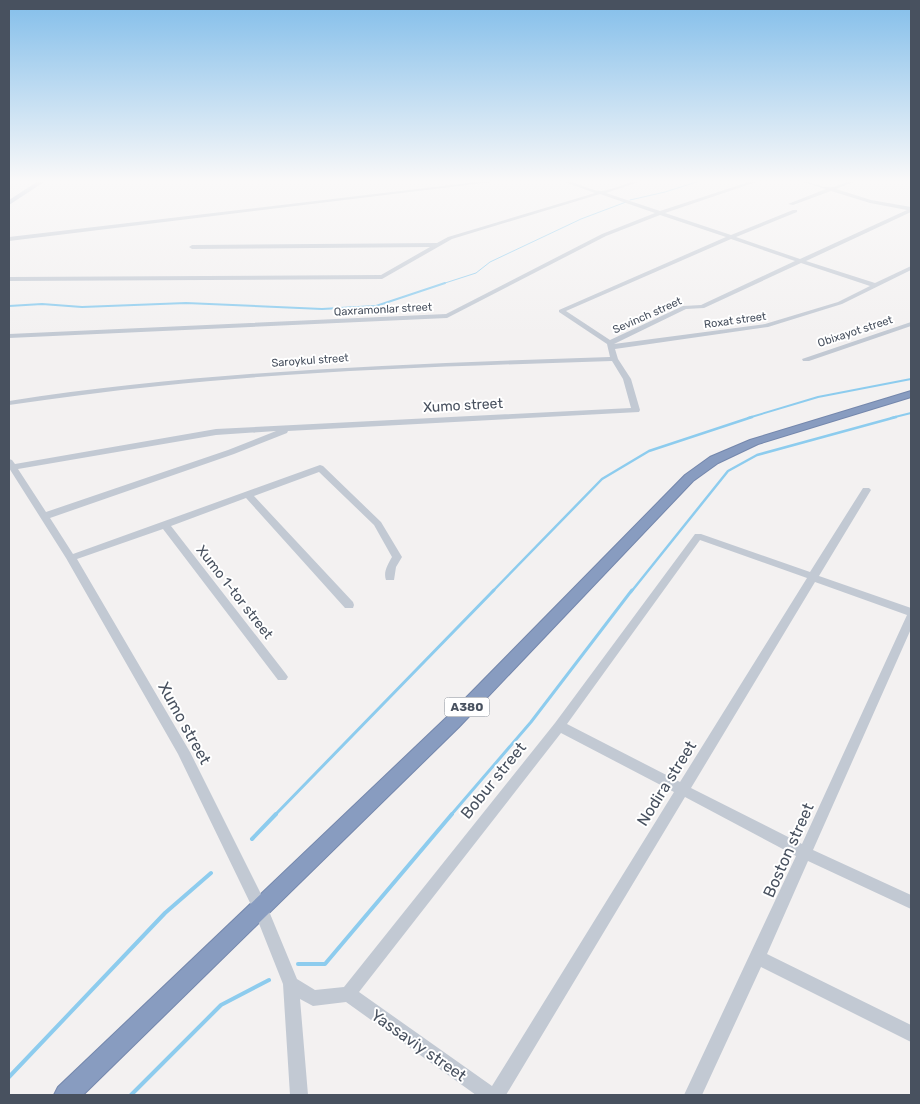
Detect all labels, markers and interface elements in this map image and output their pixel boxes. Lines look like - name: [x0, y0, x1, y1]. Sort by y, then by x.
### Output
- street label: Sevinch street: [611, 294, 684, 336]
- street label: Qaxramonlar street: [334, 300, 433, 319]
- street label: Roxat street: [703, 310, 768, 331]
- street label: Obixayot street: [816, 313, 895, 350]
- street label: Saroykul street: [271, 351, 350, 370]
- street label: Xumo street: [423, 395, 504, 416]
- street label: Xumo 1-tor street: [193, 542, 277, 643]
- street label: Xumo street: [154, 679, 215, 768]
- road number: A380: [444, 698, 490, 716]
- street label: Nodira street: [633, 737, 700, 829]
- street label: Bobur street: [457, 738, 530, 822]
- street label: Boston street: [759, 800, 818, 900]
- street label: Yassaviy street: [367, 1005, 470, 1085]

